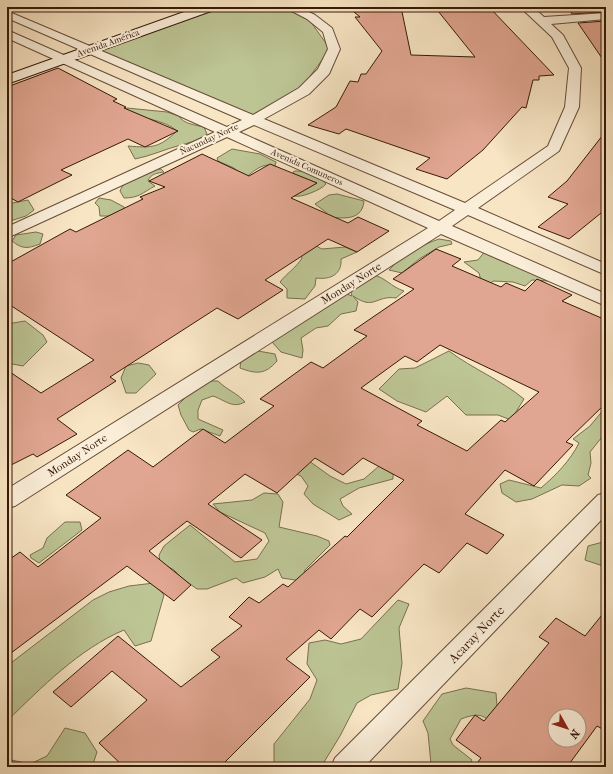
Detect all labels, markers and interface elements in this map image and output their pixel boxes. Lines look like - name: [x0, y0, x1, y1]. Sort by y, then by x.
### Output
- street label: Avenida América: [75, 27, 141, 59]
- street label: Ñacunday Norte: [178, 121, 240, 157]
- street label: Avenida Comuneros: [269, 146, 345, 188]
- street label: Monday Norte: [319, 259, 384, 307]
- street label: Monday Norte: [45, 431, 110, 480]
- street label: Acaray Norte: [445, 602, 508, 667]
- north arrow: [547, 708, 587, 748]
- text: N: [566, 727, 582, 742]

